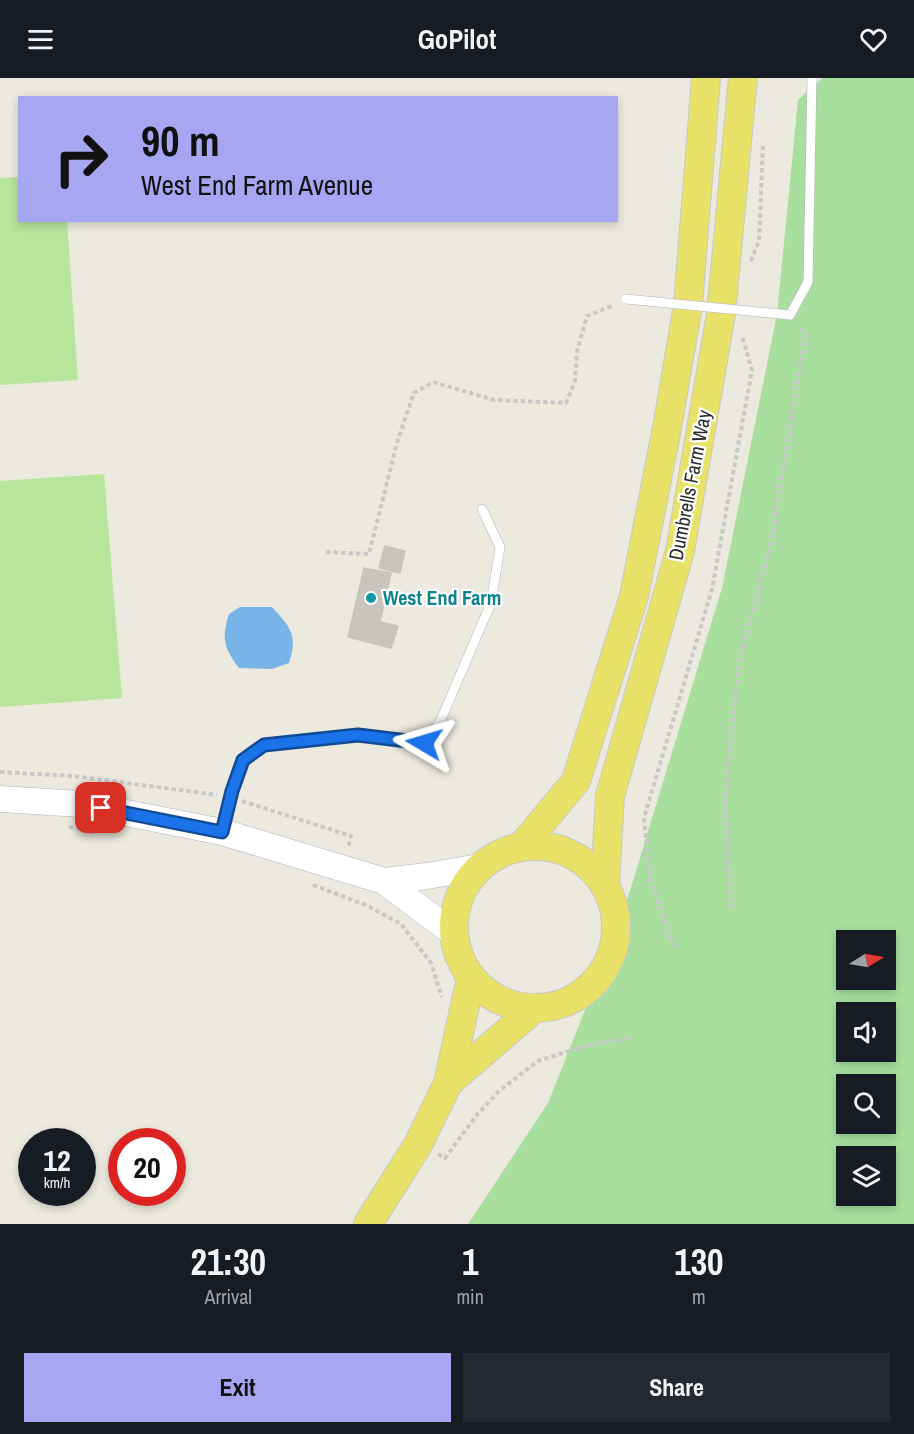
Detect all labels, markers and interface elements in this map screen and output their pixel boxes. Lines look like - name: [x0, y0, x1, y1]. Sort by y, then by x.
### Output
- text: GoPilot: [418, 21, 496, 57]
- icon: menu: [24, 23, 57, 56]
- icon: heart: [857, 23, 890, 56]
- text: 90 m: [141, 113, 220, 169]
- icon: right: [42, 120, 120, 198]
- text: West End Farm Avenue: [141, 167, 373, 203]
- street label: Dumbrells Farm Way: [662, 407, 717, 562]
- place label: West End Farm: [383, 584, 501, 611]
- marker: West End Farm: [364, 591, 378, 605]
- position arrow: [392, 711, 456, 775]
- pin: [75, 782, 126, 833]
- icon: arrive: [84, 791, 117, 824]
- north arrow: [836, 930, 896, 990]
- map controls: [836, 930, 896, 1206]
- button: sound: [836, 1002, 896, 1062]
- button: search: [836, 1074, 896, 1134]
- speed limit sign: 20: [108, 1128, 186, 1206]
- text: 12: [43, 1140, 71, 1180]
- button: layers: [836, 1146, 896, 1206]
- text: km/h: [44, 1172, 70, 1193]
- text: 21:30: [190, 1238, 266, 1286]
- text: 1: [462, 1238, 478, 1286]
- text: 130: [674, 1238, 724, 1286]
- text: Arrival: [205, 1283, 252, 1310]
- text: min: [456, 1283, 484, 1310]
- text: m: [692, 1283, 706, 1310]
- button: Exit: [24, 1353, 451, 1422]
- button: Share: [463, 1353, 890, 1422]

